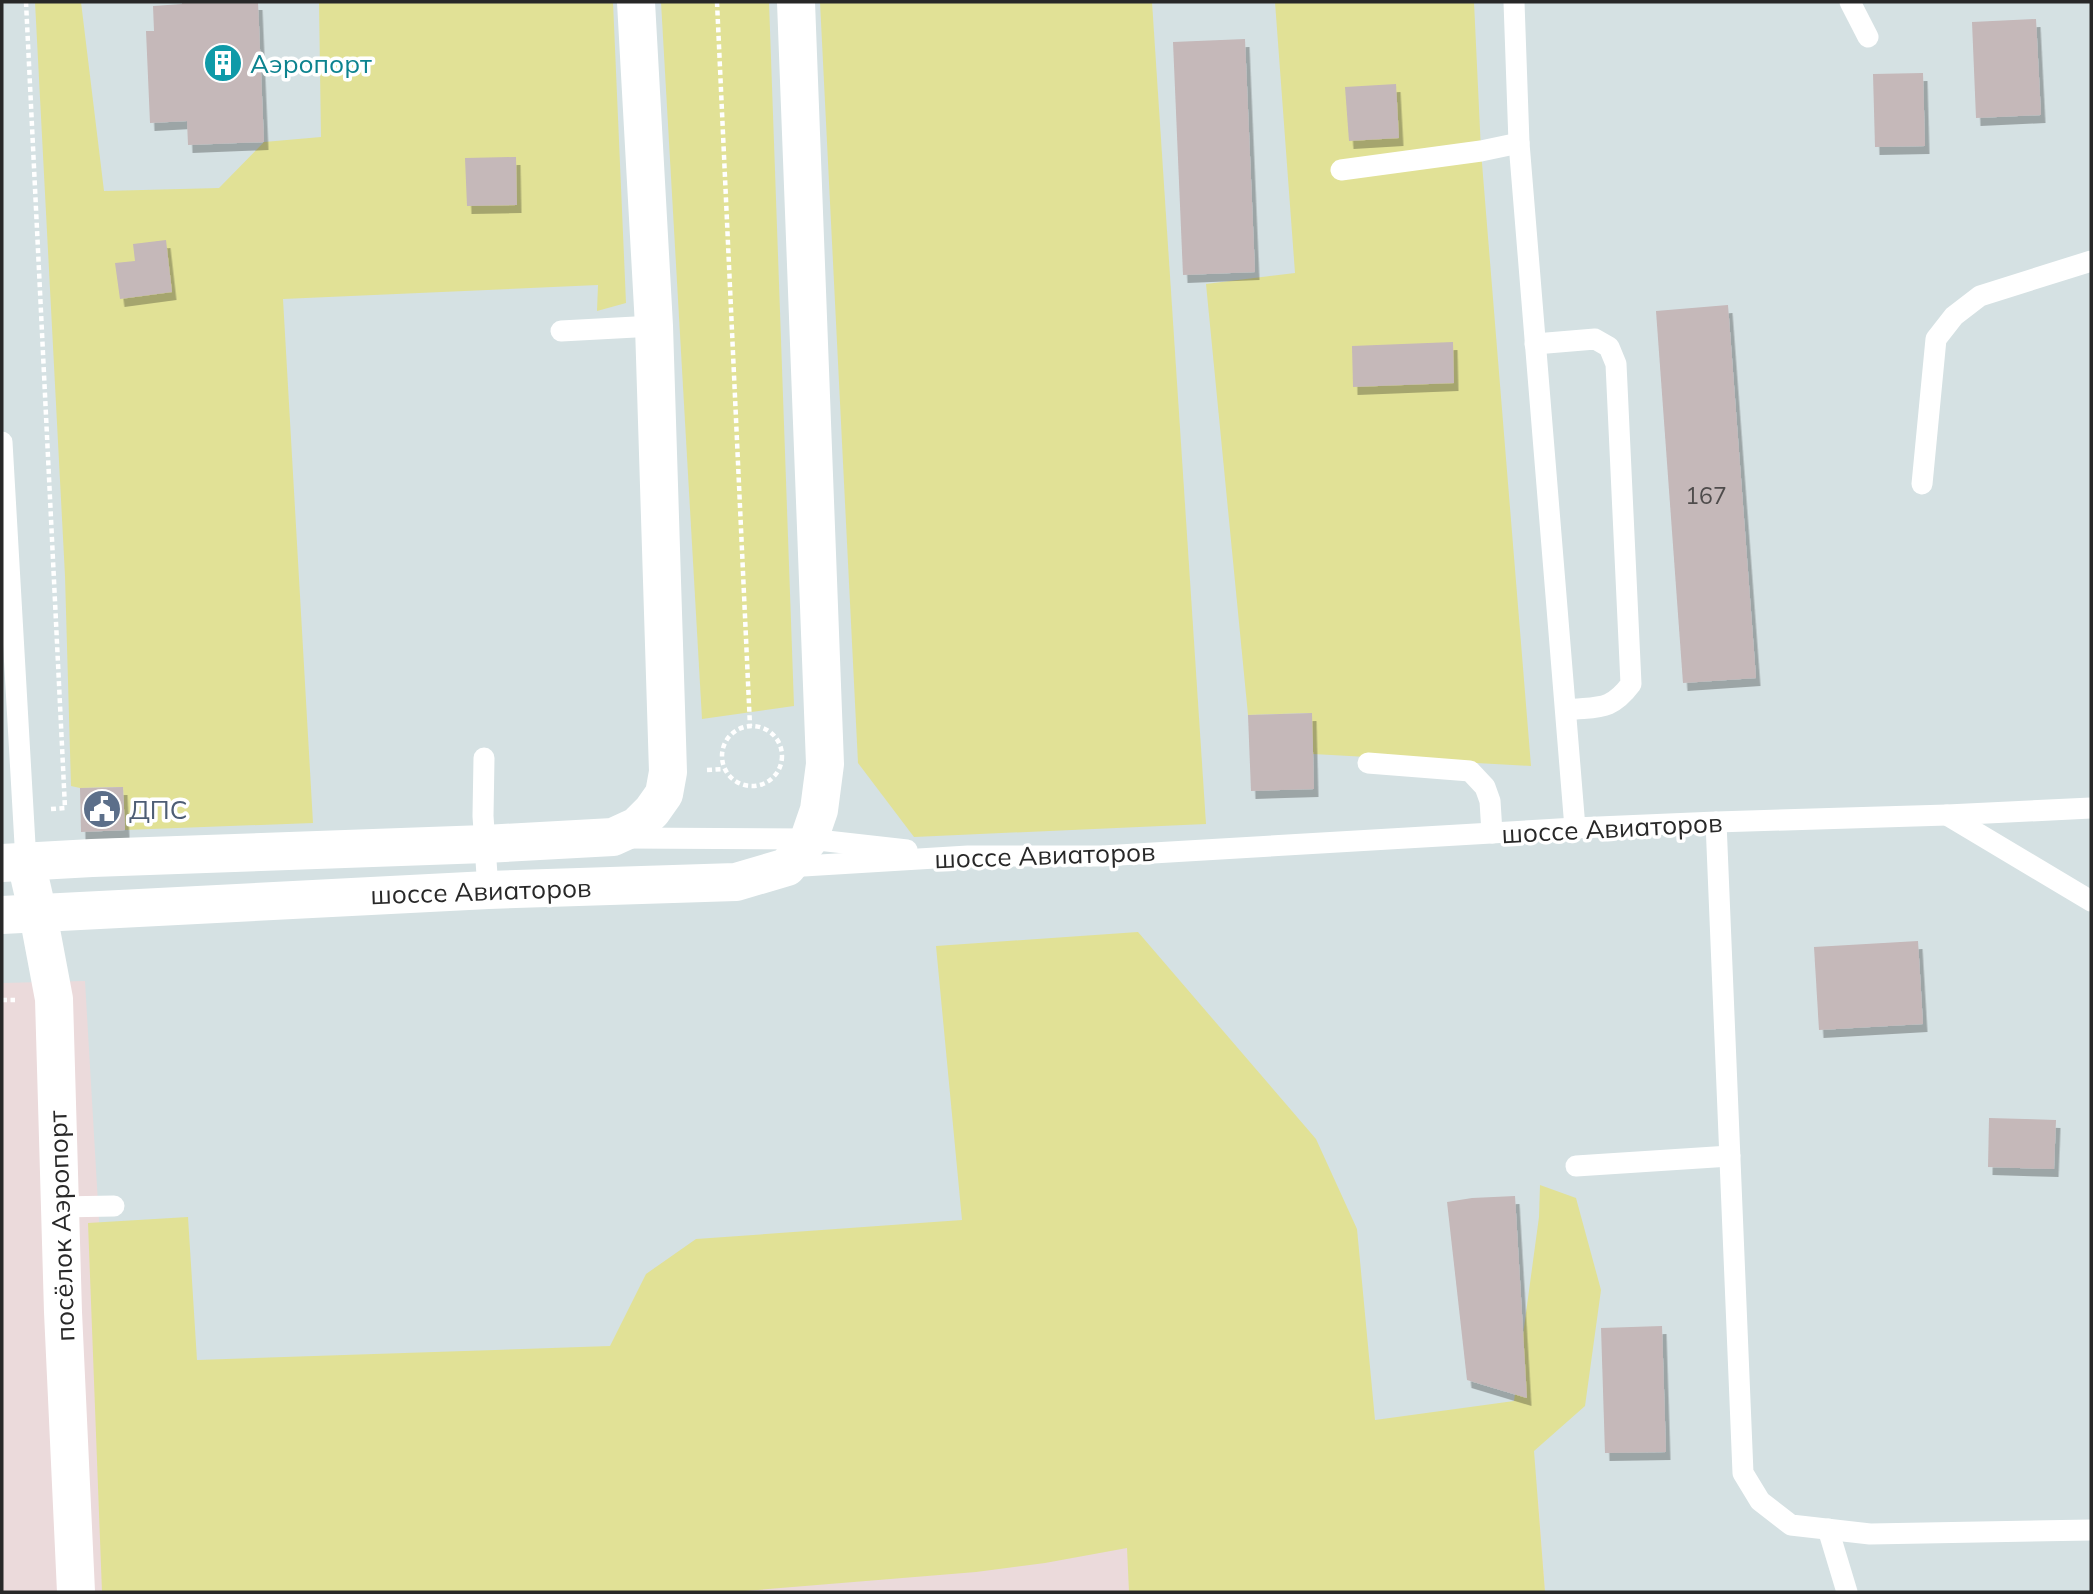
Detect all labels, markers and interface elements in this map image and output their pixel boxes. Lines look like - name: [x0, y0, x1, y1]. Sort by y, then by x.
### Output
- building icon: Аэропорт: [202, 42, 244, 84]
- place label: Аэропорт: [250, 47, 372, 80]
- house number: 167: [1685, 481, 1727, 510]
- public building icon: ДПС: [81, 788, 123, 830]
- place label: ДПС: [129, 793, 188, 826]
- street label: шоссе Авиаторов: [1501, 806, 1723, 850]
- street label: шоссе Авиаторов: [934, 835, 1156, 875]
- street label: шоссе Авиаторов: [370, 871, 592, 911]
- street label: посёлок Аэропорт: [40, 1110, 82, 1342]

